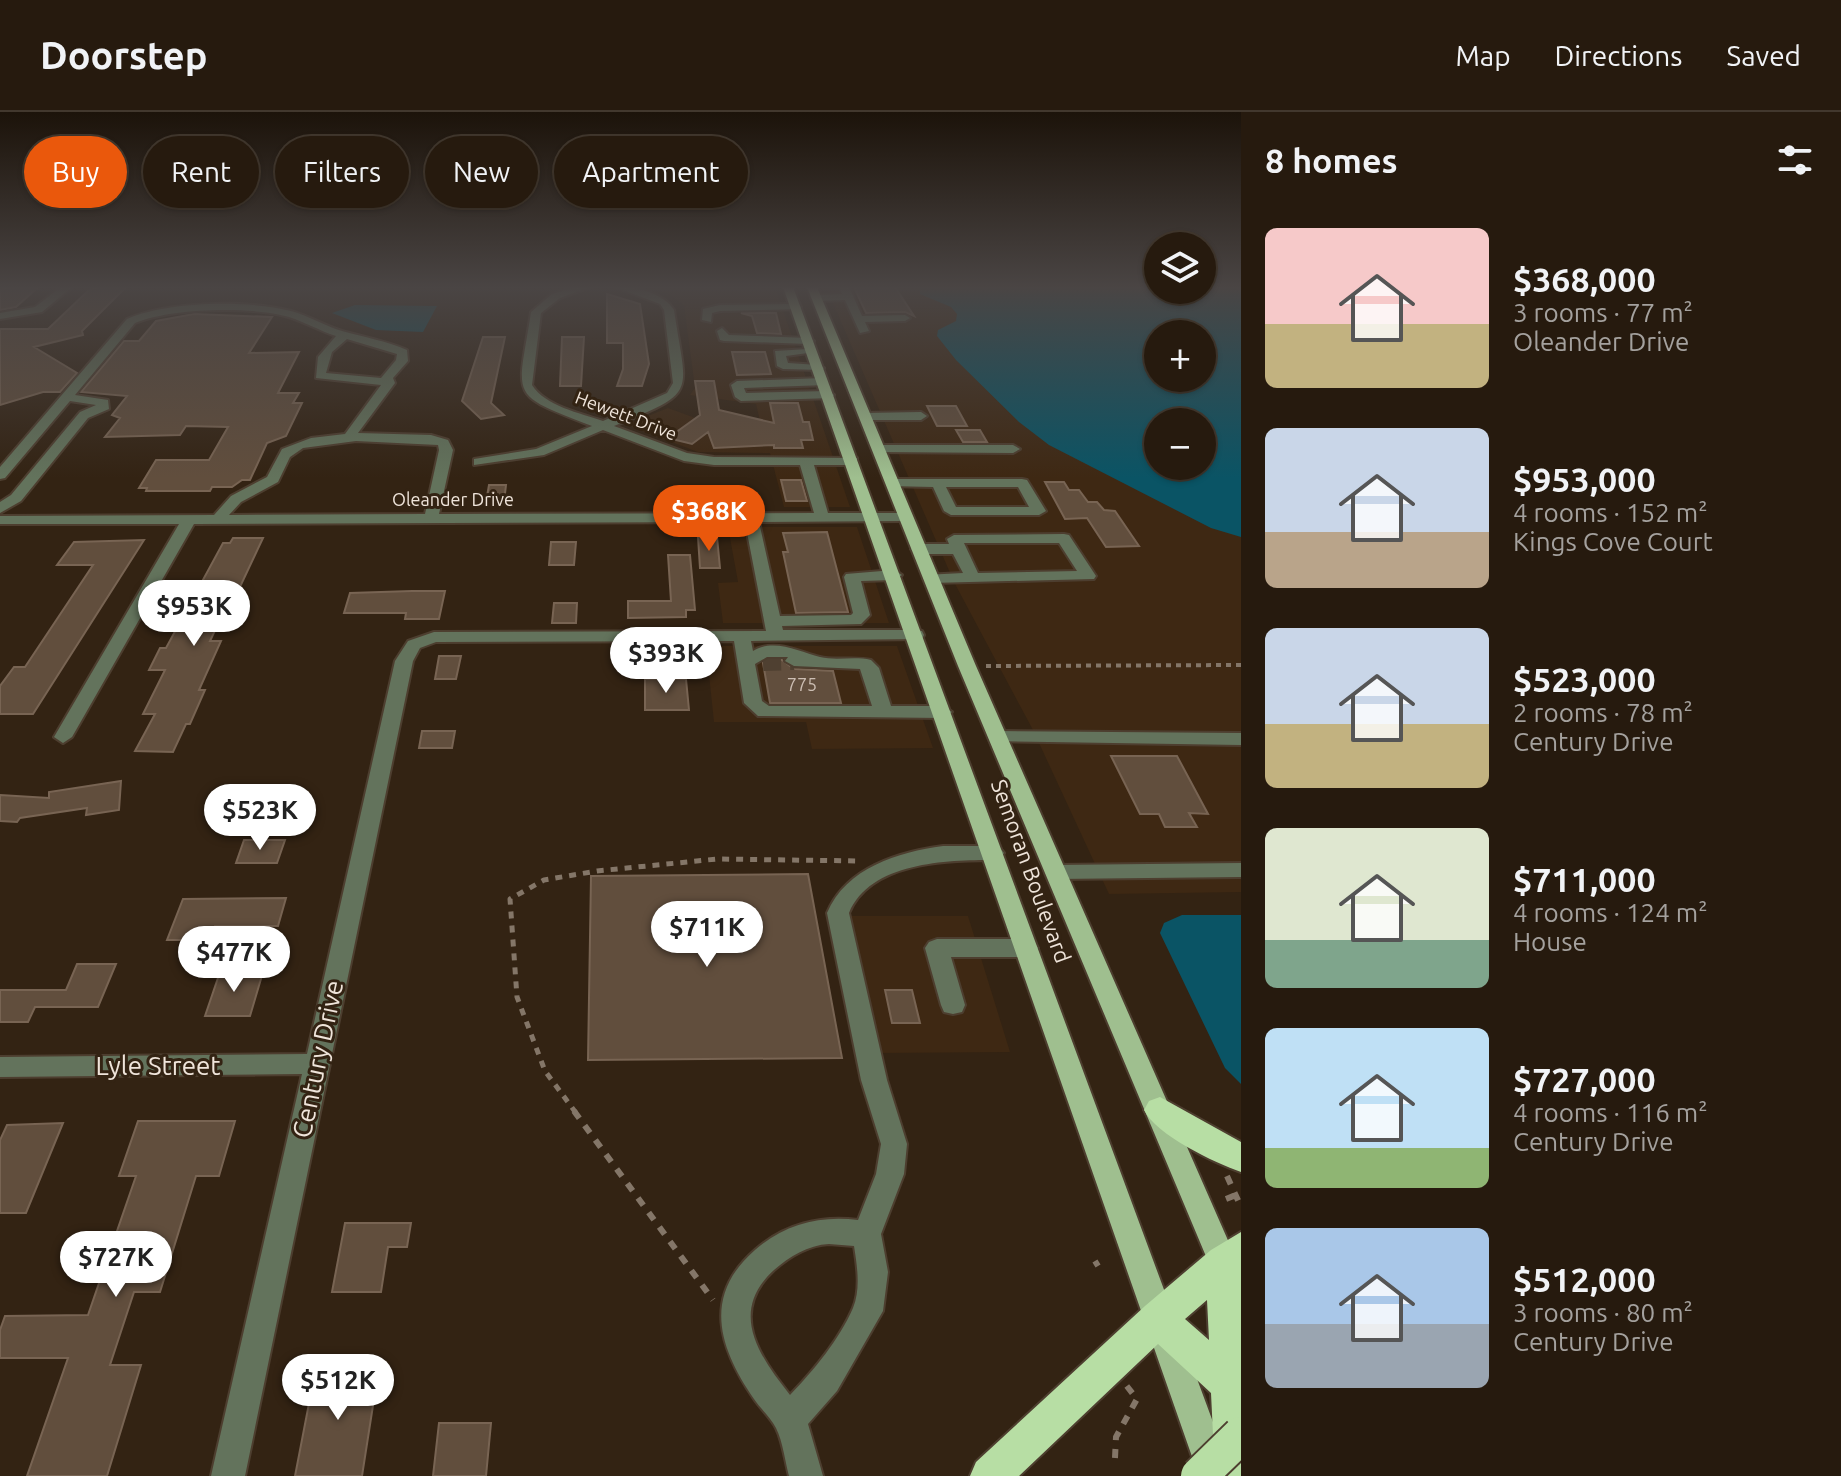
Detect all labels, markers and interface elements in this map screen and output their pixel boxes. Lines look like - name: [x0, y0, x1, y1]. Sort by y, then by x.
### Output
- text: Doorstep: [40, 34, 207, 76]
- text: Map: [1455, 40, 1511, 71]
- text: Directions: [1555, 40, 1682, 71]
- text: Saved: [1726, 40, 1801, 71]
- chip: Buy: [24, 136, 127, 208]
- chip: Rent: [143, 136, 259, 208]
- chip: Filters: [275, 136, 409, 208]
- chip: New: [425, 136, 538, 208]
- chip: Apartment: [554, 136, 748, 208]
- icon: filters: [1773, 138, 1817, 182]
- text: 8 homes: [1265, 141, 1398, 179]
- map controls: [1144, 232, 1216, 480]
- button: layers: [1144, 232, 1216, 304]
- icon: home: [1329, 260, 1425, 356]
- text: $368,000: [1513, 260, 1656, 298]
- text: 3 rooms · 77 m²: [1513, 298, 1693, 327]
- button: +: [1144, 320, 1216, 392]
- text: Oleander Drive: [1513, 327, 1689, 356]
- street label: Hewett Drive: [573, 387, 680, 444]
- button: −: [1144, 408, 1216, 480]
- icon: home: [1329, 460, 1425, 556]
- text: $953,000: [1513, 460, 1656, 498]
- pin: $368K: [653, 485, 765, 553]
- street label: Oleander Drive: [392, 489, 514, 509]
- text: $368K: [671, 496, 747, 525]
- text: 4 rooms · 152 m²: [1513, 498, 1708, 527]
- text: Kings Cove Court: [1513, 527, 1713, 556]
- pin: $953K: [138, 580, 250, 648]
- text: $953K: [156, 591, 232, 620]
- pin: $393K: [610, 627, 722, 695]
- text: $393K: [628, 638, 704, 667]
- icon: home: [1329, 660, 1425, 756]
- text: $523,000: [1513, 660, 1656, 698]
- house number: 775: [787, 674, 817, 694]
- text: 2 rooms · 78 m²: [1513, 698, 1693, 727]
- text: Century Drive: [1513, 727, 1674, 756]
- street label: Semoran Boulevard: [987, 776, 1076, 966]
- pin: $523K: [204, 784, 316, 852]
- text: $523K: [222, 795, 298, 824]
- icon: home: [1329, 860, 1425, 956]
- text: $711,000: [1513, 860, 1656, 898]
- text: 4 rooms · 124 m²: [1513, 898, 1708, 927]
- pin: $711K: [651, 901, 763, 969]
- text: $711K: [669, 912, 745, 941]
- pin: $477K: [178, 926, 290, 994]
- text: House: [1513, 927, 1587, 956]
- text: $477K: [196, 937, 272, 966]
- street label: Century Drive: [287, 977, 348, 1140]
- street label: Lyle Street: [95, 1051, 221, 1080]
- icon: home: [1329, 1060, 1425, 1156]
- text: $727,000: [1513, 1060, 1656, 1098]
- text: 4 rooms · 116 m²: [1513, 1098, 1708, 1127]
- text: Century Drive: [1513, 1127, 1674, 1156]
- pin: $727K: [60, 1231, 172, 1299]
- text: $727K: [78, 1242, 154, 1271]
- icon: home: [1329, 1260, 1425, 1356]
- text: $512,000: [1513, 1260, 1656, 1298]
- text: 3 rooms · 80 m²: [1513, 1298, 1693, 1327]
- text: Century Drive: [1513, 1327, 1674, 1356]
- pin: $512K: [282, 1354, 394, 1422]
- text: $512K: [300, 1365, 376, 1394]

